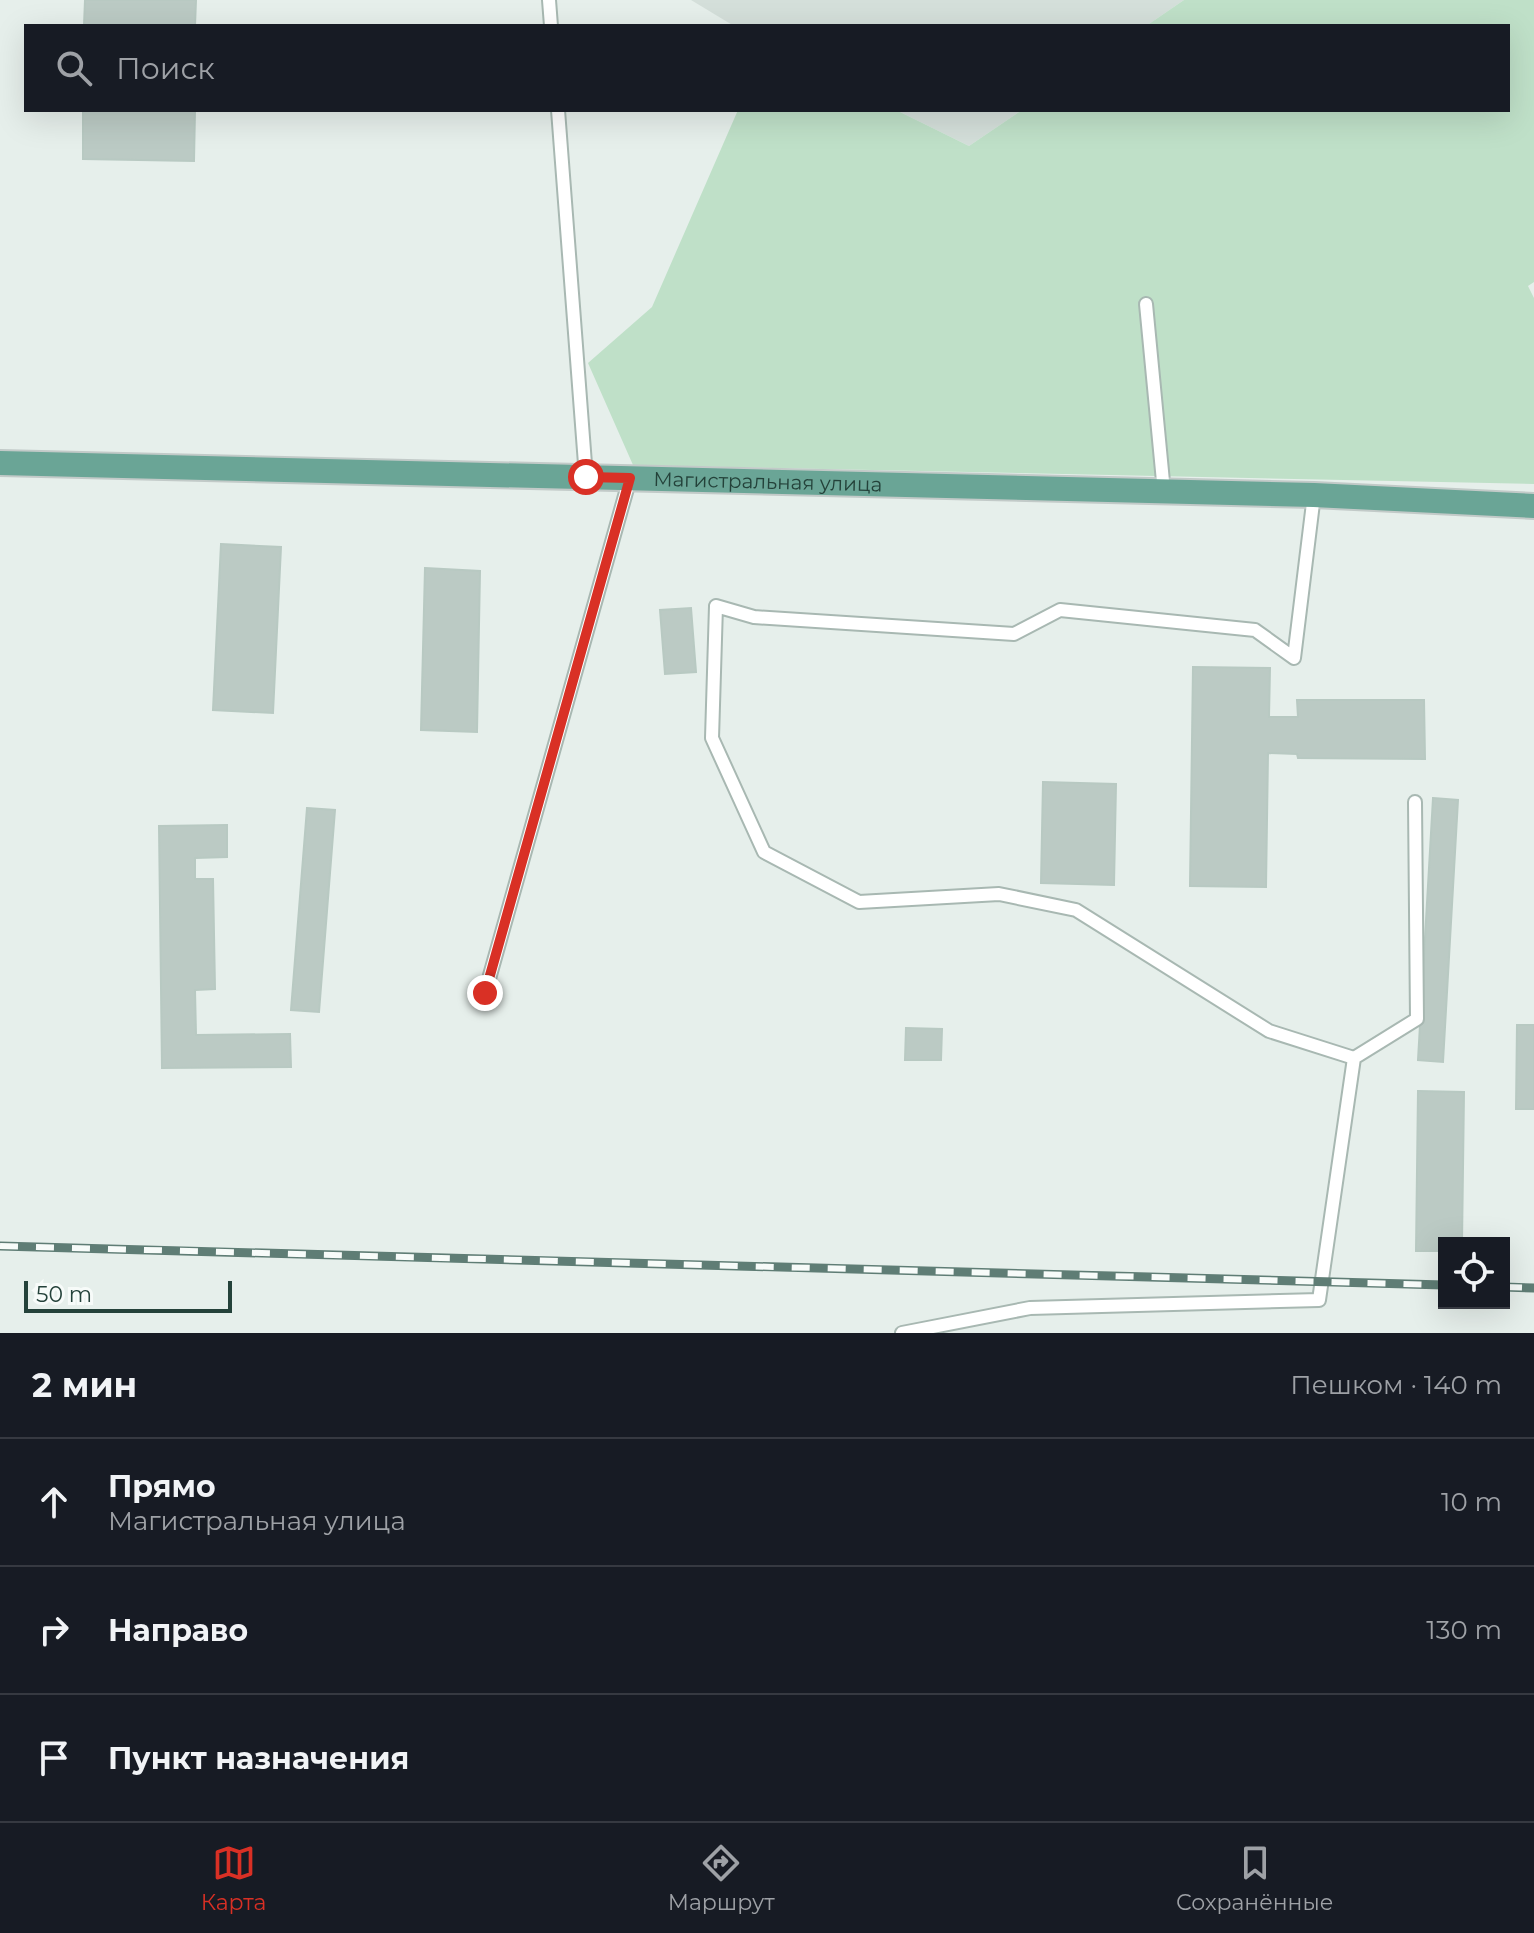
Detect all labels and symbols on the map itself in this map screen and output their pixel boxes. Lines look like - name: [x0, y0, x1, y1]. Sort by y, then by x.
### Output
- route start: [568, 459, 604, 495]
- street label: Магистральная улица: [653, 467, 883, 496]
- route end: [467, 975, 503, 1011]
- scale bar: [24, 1277, 232, 1313]

